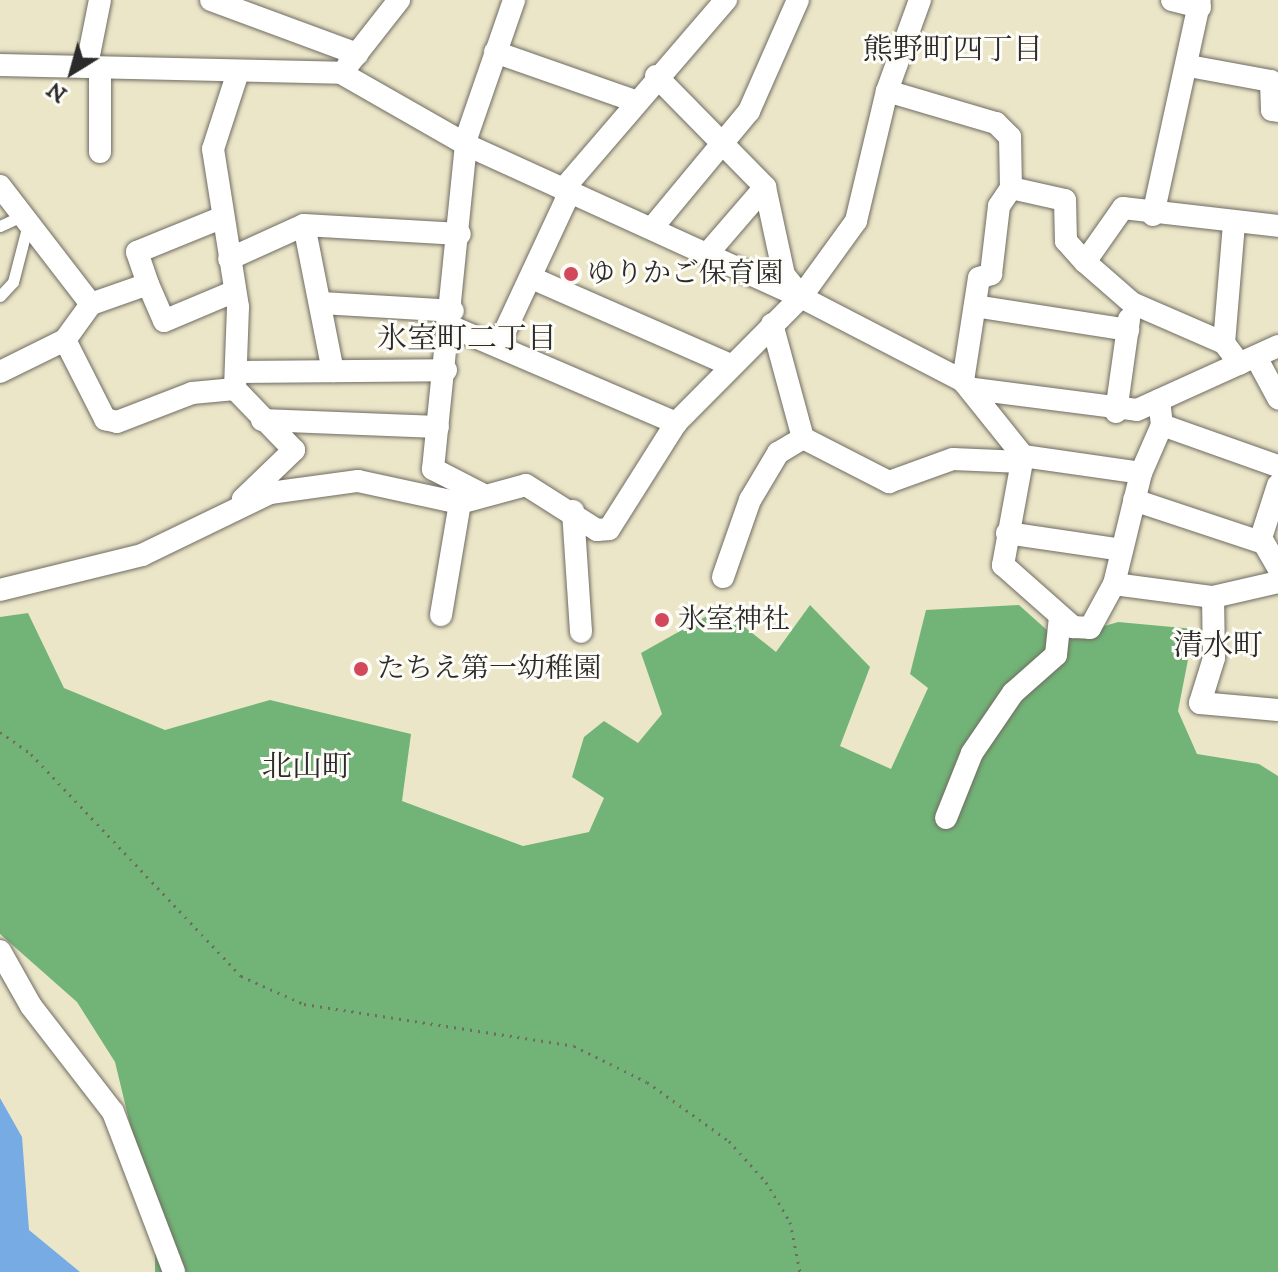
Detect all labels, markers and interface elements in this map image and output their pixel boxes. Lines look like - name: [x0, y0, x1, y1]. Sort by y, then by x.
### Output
- north arrow: [32, 32, 112, 112]
- district label: 熊野町四丁目: [863, 33, 1043, 69]
- text: N: [42, 75, 73, 108]
- place label: ゆりかご保育園: [587, 257, 783, 291]
- marker: ゆりかご保育園: [562, 265, 580, 283]
- district label: 氷室町二丁目: [377, 322, 557, 358]
- place label: 氷室神社: [678, 603, 790, 637]
- marker: 氷室神社: [653, 611, 671, 629]
- district label: 清水町: [1173, 629, 1263, 665]
- place label: たちえ第一幼稚園: [377, 652, 601, 686]
- marker: たちえ第一幼稚園: [352, 660, 370, 678]
- district label: 北山町: [262, 750, 352, 786]

